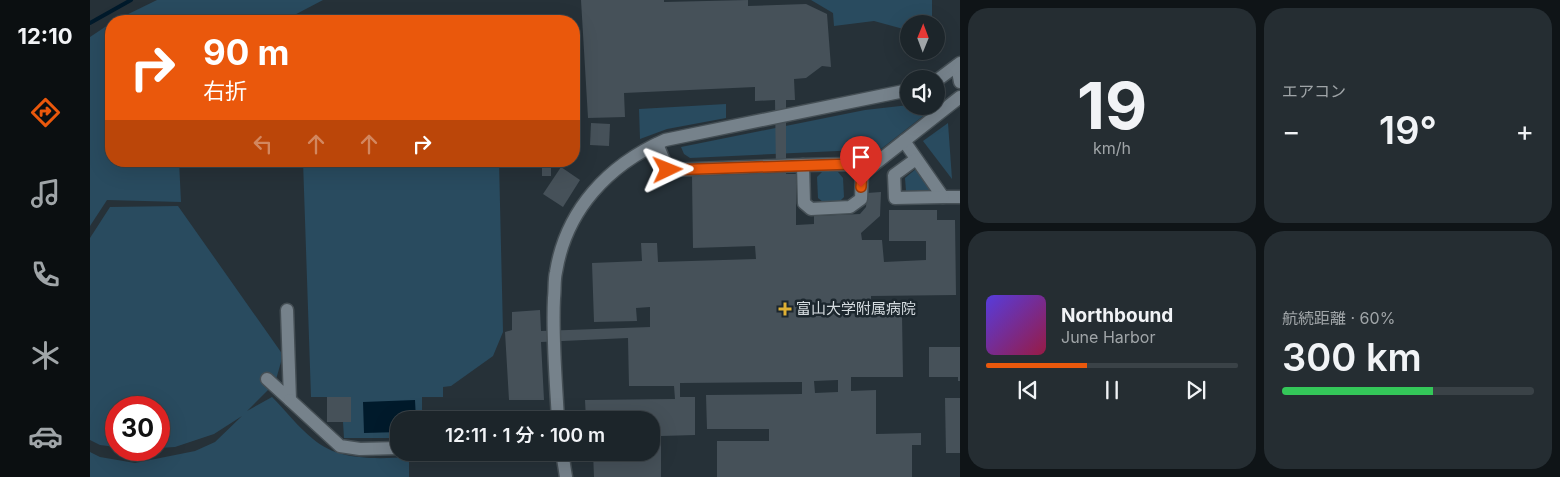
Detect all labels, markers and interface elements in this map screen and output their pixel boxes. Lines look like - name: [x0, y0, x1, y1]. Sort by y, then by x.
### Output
- north arrow: [900, 15, 945, 60]
- map controls: [900, 15, 945, 115]
- text: 12:10: [17, 23, 73, 49]
- text: 90 m: [203, 31, 290, 73]
- icon: right: [120, 35, 185, 100]
- text: 19: [1077, 66, 1147, 145]
- button: sound: [900, 70, 945, 115]
- text: 右折: [203, 78, 247, 104]
- text: エアコン: [1282, 81, 1346, 101]
- icon: directions: [28, 95, 63, 130]
- text: 19°: [1379, 107, 1437, 153]
- text: −: [1282, 114, 1301, 148]
- text: +: [1515, 114, 1534, 148]
- icon: left: [249, 130, 277, 158]
- icon: ahead: [302, 130, 330, 158]
- icon: ahead: [355, 130, 383, 158]
- icon: right: [408, 130, 436, 158]
- pin: [840, 136, 882, 187]
- text: km/h: [1093, 138, 1131, 158]
- position arrow: [641, 143, 693, 195]
- icon: arrive: [847, 143, 875, 171]
- icon: music: [28, 176, 63, 211]
- icon: phone: [28, 257, 63, 292]
- place label: 富山大学附属病院: [796, 299, 916, 318]
- marker: 富山大学附属病院: [778, 302, 792, 316]
- text: Northbound: [1061, 304, 1173, 327]
- text: 航続距離 · 60%: [1282, 308, 1395, 328]
- text: June Harbor: [1061, 327, 1155, 347]
- text: 300 km: [1282, 334, 1422, 380]
- icon: climate: [28, 338, 63, 373]
- icon: previous: [1014, 376, 1042, 404]
- icon: pause: [1098, 376, 1126, 404]
- icon: next: [1182, 376, 1210, 404]
- speed limit sign: 30: [105, 396, 170, 461]
- icon: car: [28, 419, 63, 454]
- text: 12:11 · 1 分 · 100 m: [445, 424, 605, 447]

